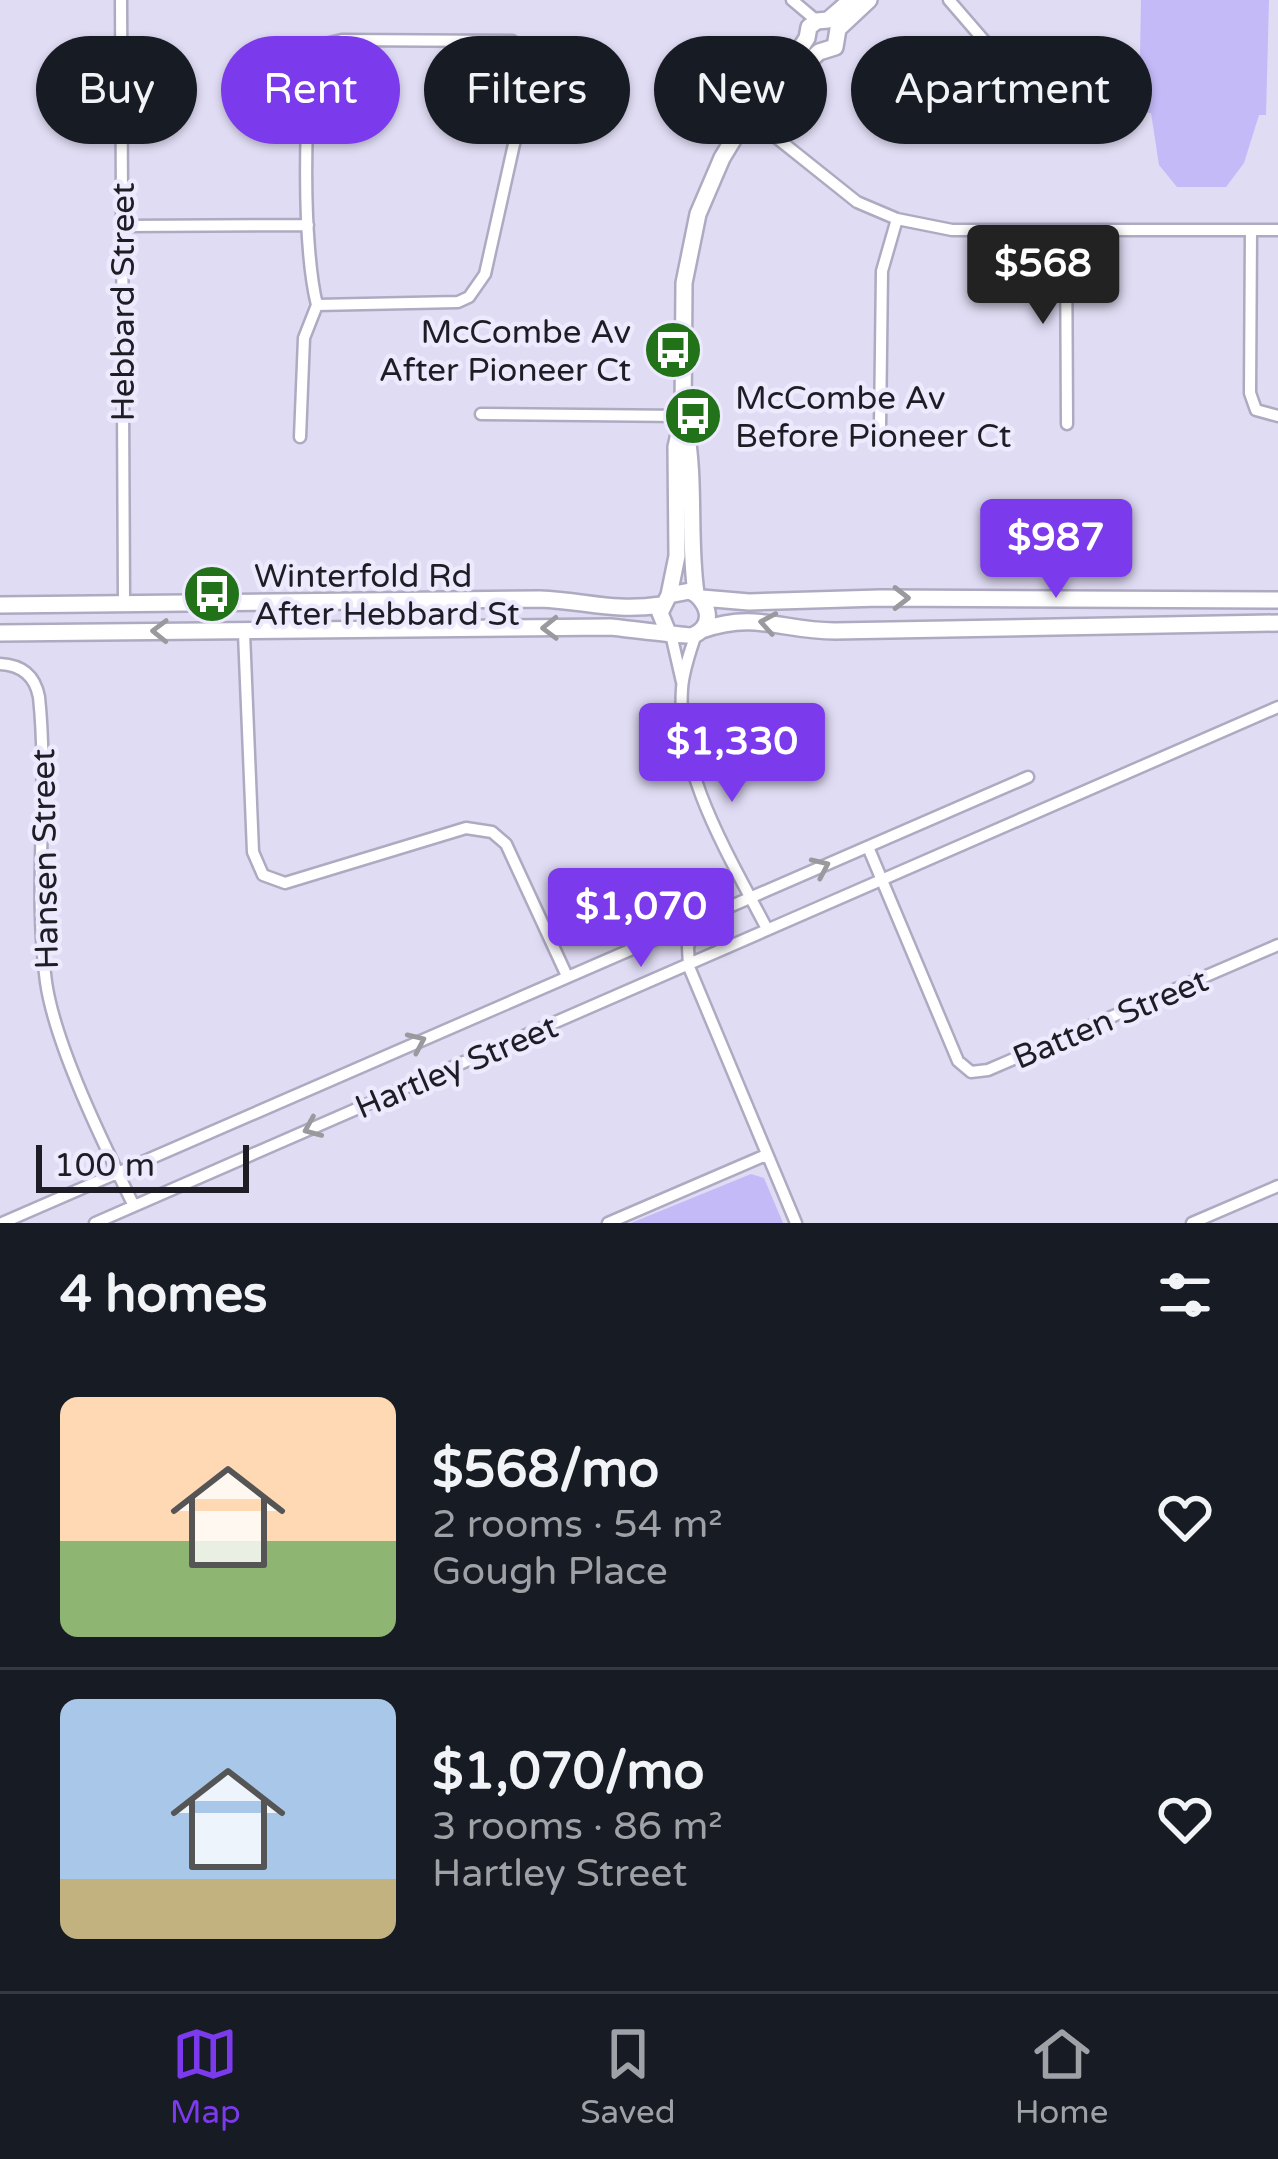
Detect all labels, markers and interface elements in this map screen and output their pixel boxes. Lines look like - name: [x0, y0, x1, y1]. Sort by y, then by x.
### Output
- chip: Buy: [36, 36, 197, 144]
- chip: Rent: [221, 36, 400, 144]
- chip: Filters: [424, 36, 630, 144]
- chip: New: [654, 36, 827, 144]
- chip: Apartment: [851, 36, 1152, 144]
- street label: Hebbard Street: [104, 182, 143, 422]
- pin: $568: [972, 225, 1114, 327]
- text: $568: [994, 240, 1092, 287]
- place label: McCombe Av After Pioneer Ct: [379, 313, 631, 390]
- bus stop icon: McCombe Av After Pioneer Ct: [642, 319, 704, 381]
- place label: McCombe Av Before Pioneer Ct: [735, 379, 1011, 456]
- bus stop icon: McCombe Av Before Pioneer Ct: [662, 385, 724, 447]
- pin: $987: [985, 499, 1127, 601]
- text: $987: [1007, 514, 1105, 561]
- place label: Winterfold Rd After Hebbard St: [254, 557, 520, 634]
- bus stop icon: Winterfold Rd After Hebbard St: [181, 563, 243, 625]
- one-way arrow: [893, 585, 911, 611]
- one-way arrow: [758, 611, 778, 637]
- one-way arrow: [540, 615, 559, 641]
- one-way arrow: [150, 618, 168, 644]
- pin: $1,330: [634, 703, 830, 805]
- text: $1,330: [666, 718, 798, 765]
- street label: Hansen Street: [24, 748, 67, 970]
- one-way arrow: [809, 858, 830, 882]
- pin: $1,070: [543, 868, 739, 970]
- text: $1,070: [575, 883, 707, 930]
- street label: Batten Street: [1007, 961, 1214, 1078]
- street label: Hartley Street: [350, 1007, 564, 1128]
- one-way arrow: [404, 1032, 426, 1056]
- one-way arrow: [303, 1113, 324, 1137]
- scale bar: [36, 1139, 249, 1192]
- text: 100 m: [54, 1146, 155, 1185]
- icon: filters: [1152, 1262, 1218, 1328]
- text: 4 homes: [60, 1264, 268, 1326]
- text: $568/mo: [432, 1439, 659, 1501]
- icon: home: [156, 1445, 300, 1589]
- icon: heart: [1152, 1484, 1218, 1550]
- text: 2 rooms · 54 m²: [432, 1501, 723, 1548]
- text: Gough Place: [432, 1548, 668, 1595]
- text: $1,070/mo: [432, 1741, 704, 1803]
- icon: home: [156, 1747, 300, 1891]
- icon: heart: [1152, 1786, 1218, 1852]
- text: 3 rooms · 86 m²: [432, 1803, 723, 1850]
- text: Hartley Street: [432, 1850, 687, 1897]
- tab: Map: [170, 2021, 241, 2132]
- tab: Saved: [580, 2021, 676, 2132]
- tab: Home: [1015, 2021, 1108, 2132]

